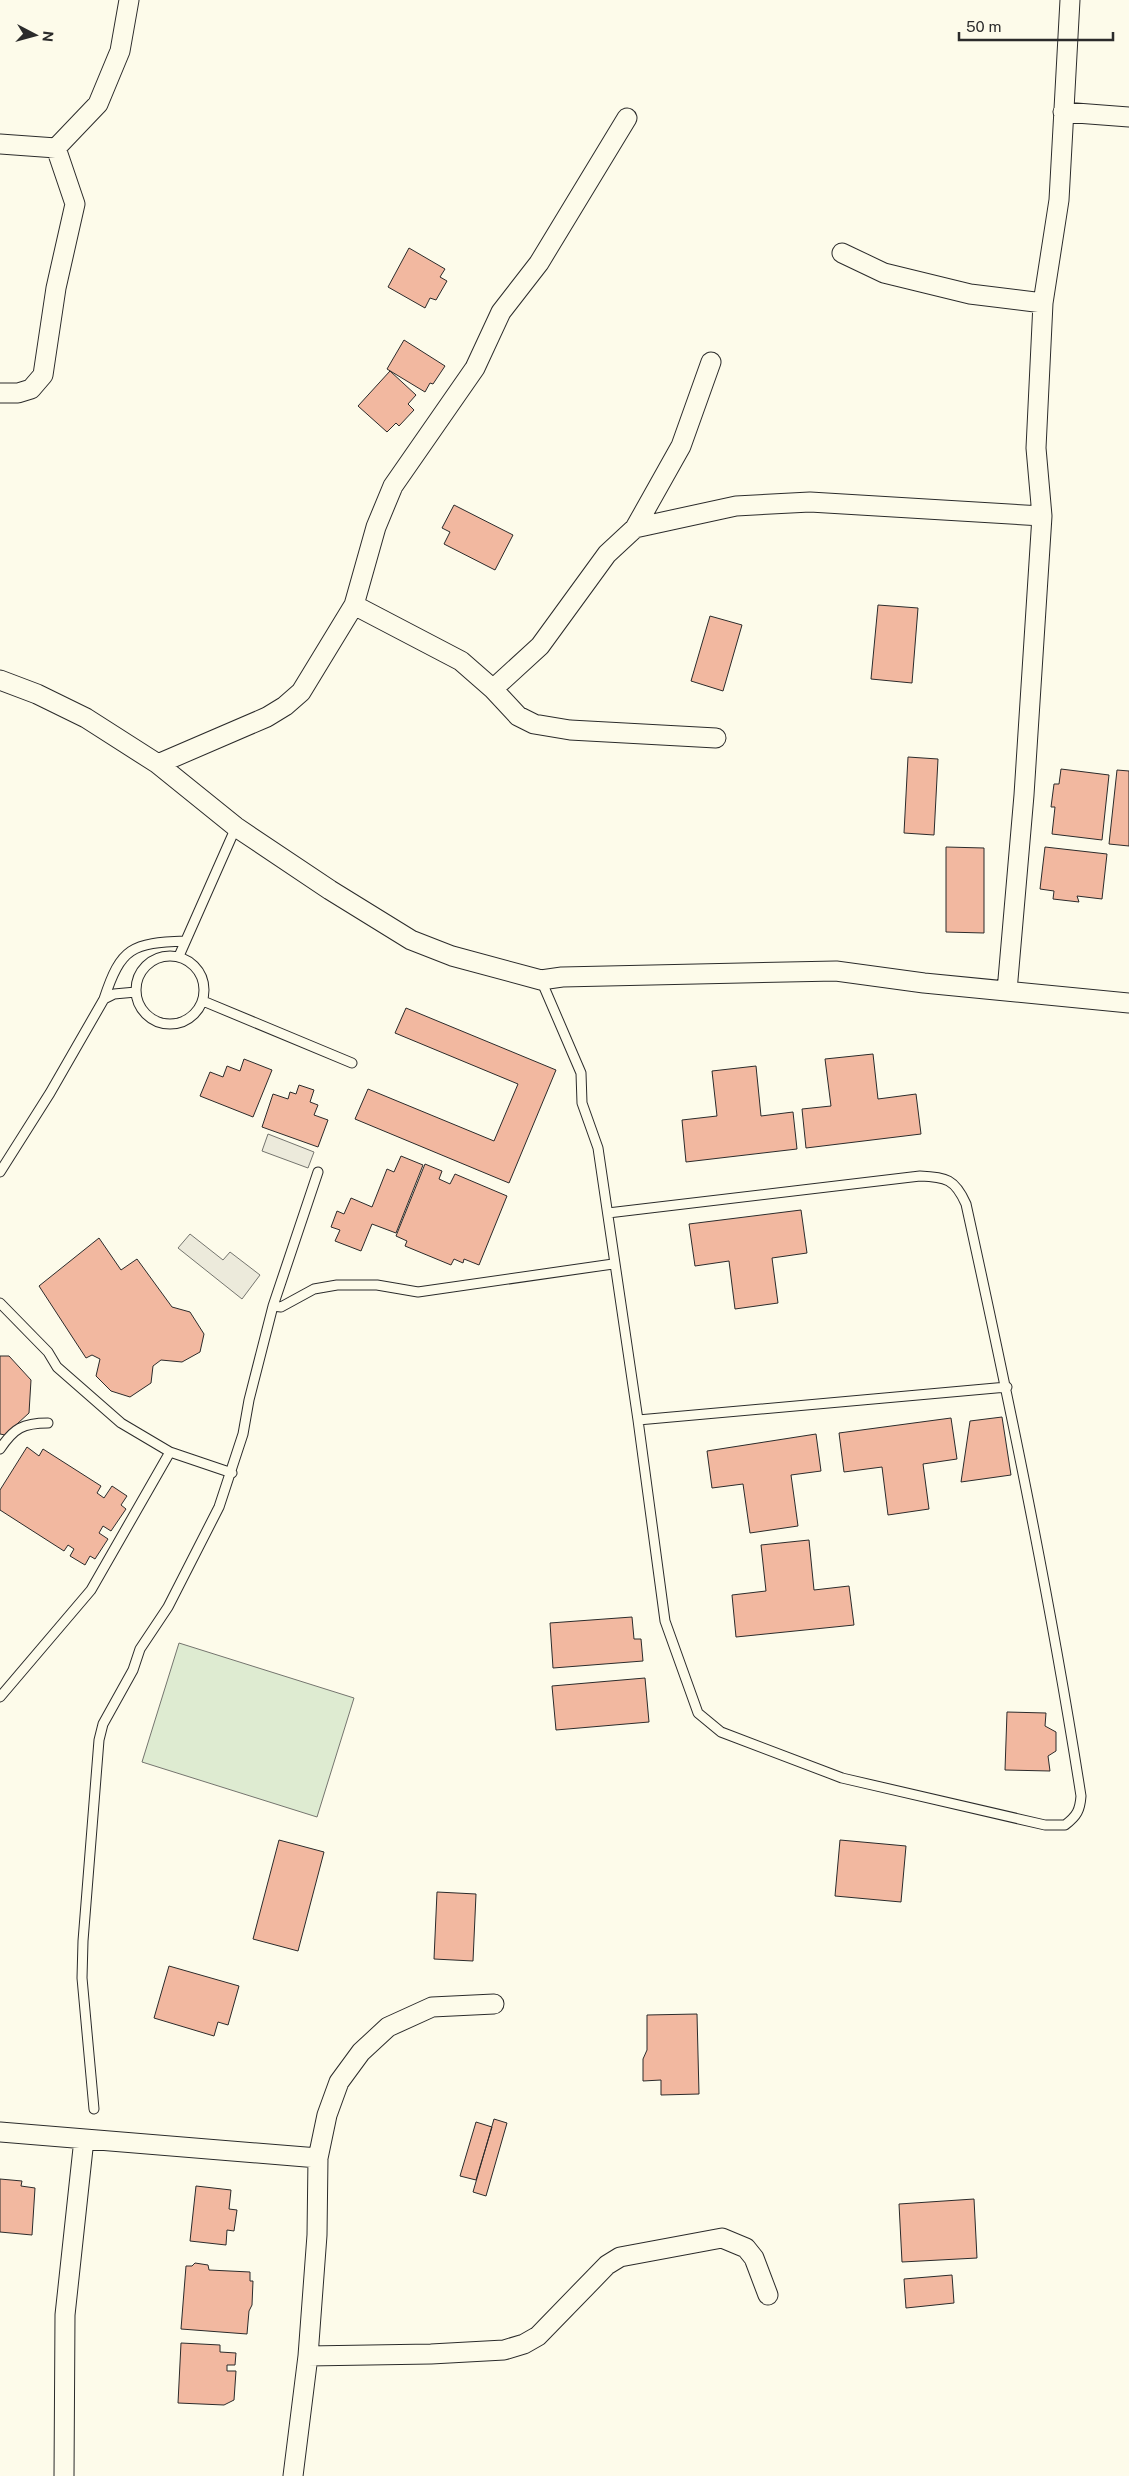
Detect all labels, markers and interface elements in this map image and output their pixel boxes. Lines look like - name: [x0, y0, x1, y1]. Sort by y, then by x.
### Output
- north arrow: [10, 10, 60, 60]
- scale bar: [959, 10, 1113, 42]
- text: 50 m: [966, 18, 1001, 35]
- text: N: [39, 30, 56, 43]

